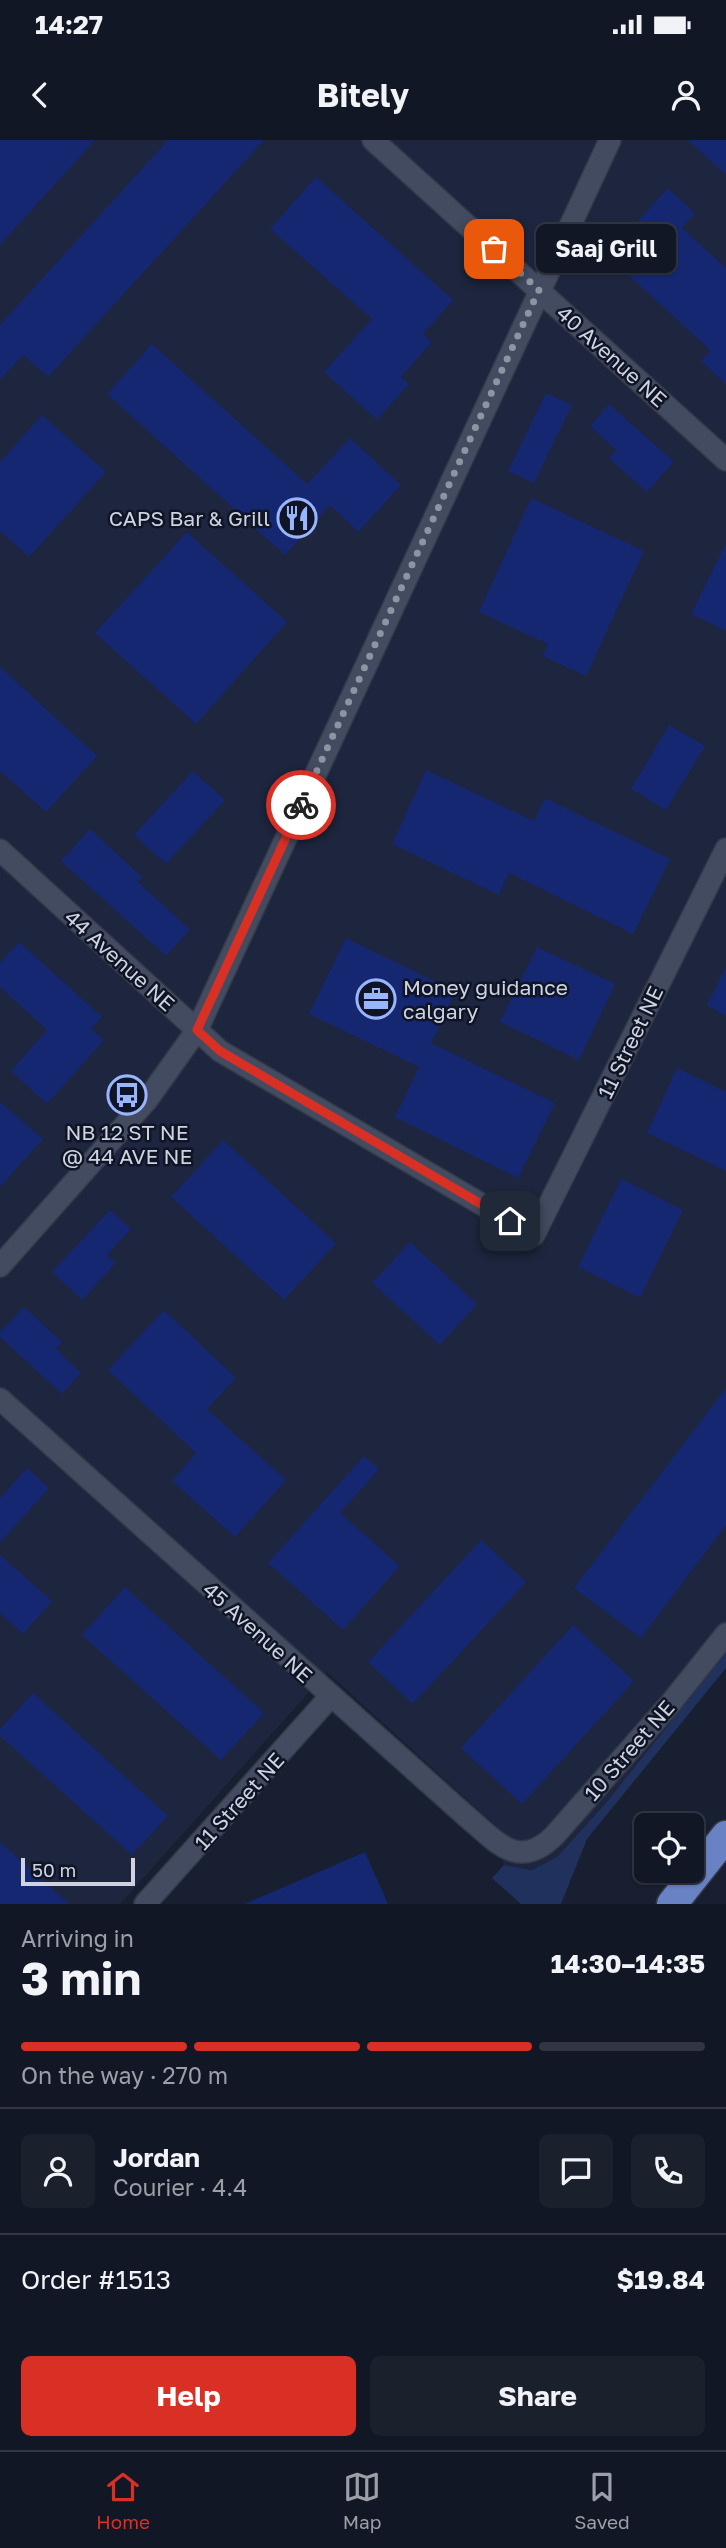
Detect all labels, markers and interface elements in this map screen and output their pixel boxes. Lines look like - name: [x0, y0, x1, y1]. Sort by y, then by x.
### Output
- text: 14:27: [35, 9, 103, 40]
- icon: back: [21, 76, 59, 114]
- text: Bitely: [317, 76, 409, 114]
- icon: person: [667, 76, 705, 114]
- pin: [464, 219, 524, 279]
- callout: Saaj Grill: [536, 224, 676, 274]
- icon: bag: [475, 230, 513, 268]
- text: Saaj Grill: [555, 234, 657, 262]
- street label: 40 Avenue NE: [552, 300, 672, 412]
- restaurant icon: CAPS Bar & Grill: [276, 497, 318, 539]
- place label: CAPS Bar & Grill: [109, 505, 270, 531]
- courier: [266, 770, 336, 840]
- icon: bike: [282, 786, 320, 824]
- street label: 44 Avenue NE: [60, 904, 180, 1016]
- place label: Money guidance calgary: [403, 974, 568, 1024]
- office icon: Money guidance calgary: [355, 978, 397, 1020]
- street label: 11 Street NE: [592, 982, 668, 1102]
- bus stop icon: NB 12 ST NE @ 44 AVE NE: [106, 1074, 148, 1116]
- place label: NB 12 ST NE @ 44 AVE NE: [62, 1119, 192, 1169]
- pin: [480, 1191, 540, 1251]
- icon: home: [491, 1202, 529, 1240]
- street label: 45 Avenue NE: [198, 1576, 318, 1688]
- street label: 10 Street NE: [578, 1694, 680, 1806]
- street label: 11 Street NE: [189, 1747, 289, 1855]
- map controls: [634, 1813, 704, 1883]
- button: locate: [634, 1813, 704, 1883]
- scale bar: [21, 1855, 135, 1887]
- text: 50 m: [32, 1858, 76, 1881]
- text: Arriving in: [21, 1924, 134, 1952]
- text: 14:30–14:35: [551, 1948, 705, 1979]
- text: 3 min: [21, 1950, 141, 2005]
- text: On the way · 270 m: [21, 2061, 228, 2089]
- button: person: [21, 2134, 95, 2208]
- button: chat: [539, 2134, 613, 2208]
- button: phone: [631, 2134, 705, 2208]
- text: Jordan: [113, 2142, 200, 2173]
- text: Courier · 4.4: [113, 2173, 247, 2201]
- text: Order #1513: [21, 2264, 171, 2295]
- text: $19.84: [616, 2264, 705, 2295]
- button: Help: [21, 2356, 356, 2436]
- button: Share: [370, 2356, 705, 2436]
- tab: Home: [96, 2468, 150, 2533]
- tab: Map: [343, 2468, 381, 2533]
- tab: Saved: [574, 2468, 630, 2533]

